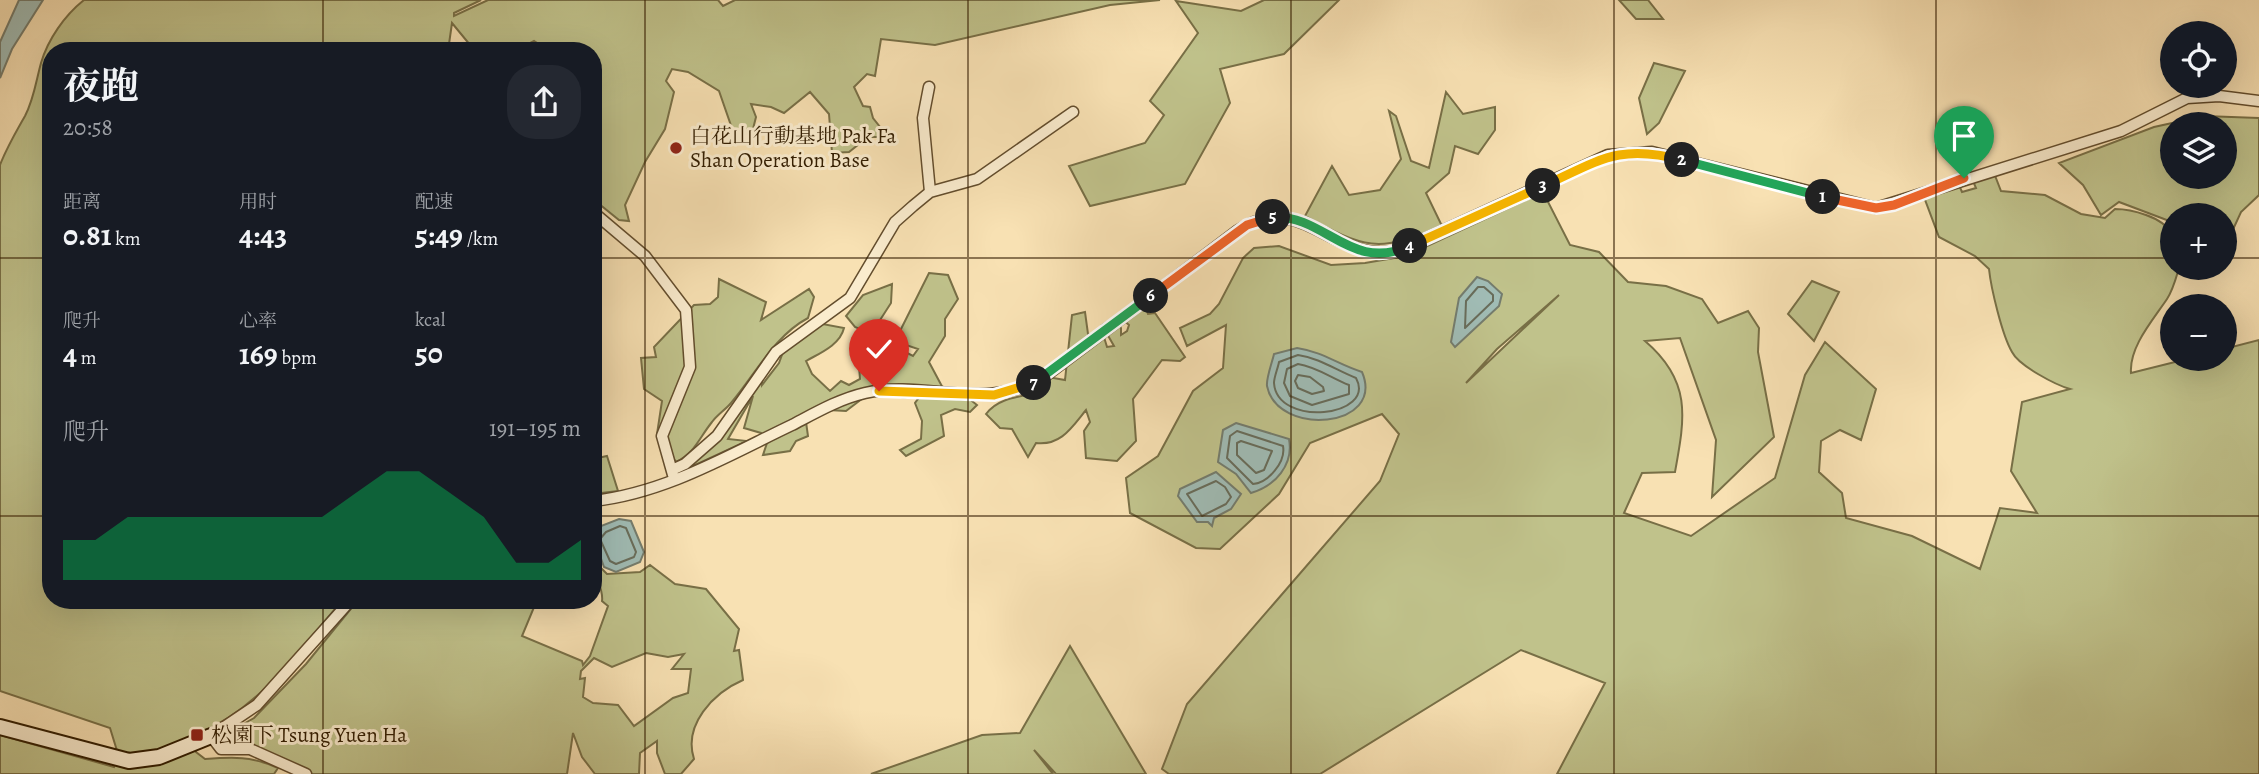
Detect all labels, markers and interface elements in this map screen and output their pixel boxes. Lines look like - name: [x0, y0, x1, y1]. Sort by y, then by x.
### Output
- map controls: [2160, 21, 2237, 371]
- button: locate: [2160, 21, 2237, 98]
- text: 夜跑: [63, 60, 139, 112]
- button: share: [507, 65, 581, 139]
- pin: [1934, 106, 1994, 178]
- text: 20:58: [63, 112, 113, 143]
- button: layers: [2160, 112, 2237, 189]
- icon: arrive: [1945, 117, 1983, 155]
- place label: 白花山行動基地 Pak Fa Shan Operation Base: [690, 122, 897, 174]
- marker: 白花山行動基地 Pak Fa Shan Operation Base: [668, 140, 684, 156]
- pin: 2: [1664, 142, 1700, 178]
- text: 2: [1677, 146, 1686, 172]
- pin: 3: [1526, 168, 1560, 204]
- text: 3: [1538, 172, 1547, 198]
- pin: 1: [1806, 180, 1840, 214]
- text: 1: [1819, 183, 1826, 209]
- text: 距离: [63, 189, 101, 215]
- text: 用时: [239, 189, 277, 215]
- text: 配速: [415, 189, 453, 215]
- pin: 5: [1256, 200, 1290, 234]
- text: 5: [1268, 203, 1277, 229]
- button: +: [2160, 203, 2237, 280]
- text: 0.81: [63, 215, 111, 255]
- text: 4:43: [239, 215, 287, 255]
- text: 5:49: [415, 215, 463, 255]
- text: km: [111, 226, 141, 252]
- text: /km: [463, 226, 498, 252]
- pin: 4: [1392, 229, 1428, 264]
- text: 4: [1405, 232, 1414, 258]
- pin: 6: [1134, 278, 1168, 314]
- text: 6: [1146, 282, 1155, 308]
- button: −: [2160, 294, 2237, 371]
- text: kcal: [415, 307, 445, 333]
- text: 爬升: [63, 308, 101, 334]
- text: 心率: [239, 308, 277, 334]
- pin: [849, 319, 909, 391]
- icon: check: [860, 330, 898, 368]
- text: 50: [415, 333, 443, 373]
- text: 4: [63, 334, 77, 374]
- text: 169: [239, 334, 278, 374]
- text: m: [77, 345, 97, 371]
- text: bpm: [278, 345, 317, 371]
- pin: 7: [1016, 366, 1052, 400]
- text: 7: [1029, 369, 1038, 395]
- text: 191–195 m: [489, 413, 581, 444]
- text: 爬升: [63, 416, 109, 447]
- place label: 松園下 Tsung Yuen Ha: [211, 721, 407, 749]
- marker: 松園下 Tsung Yuen Ha: [189, 727, 205, 743]

